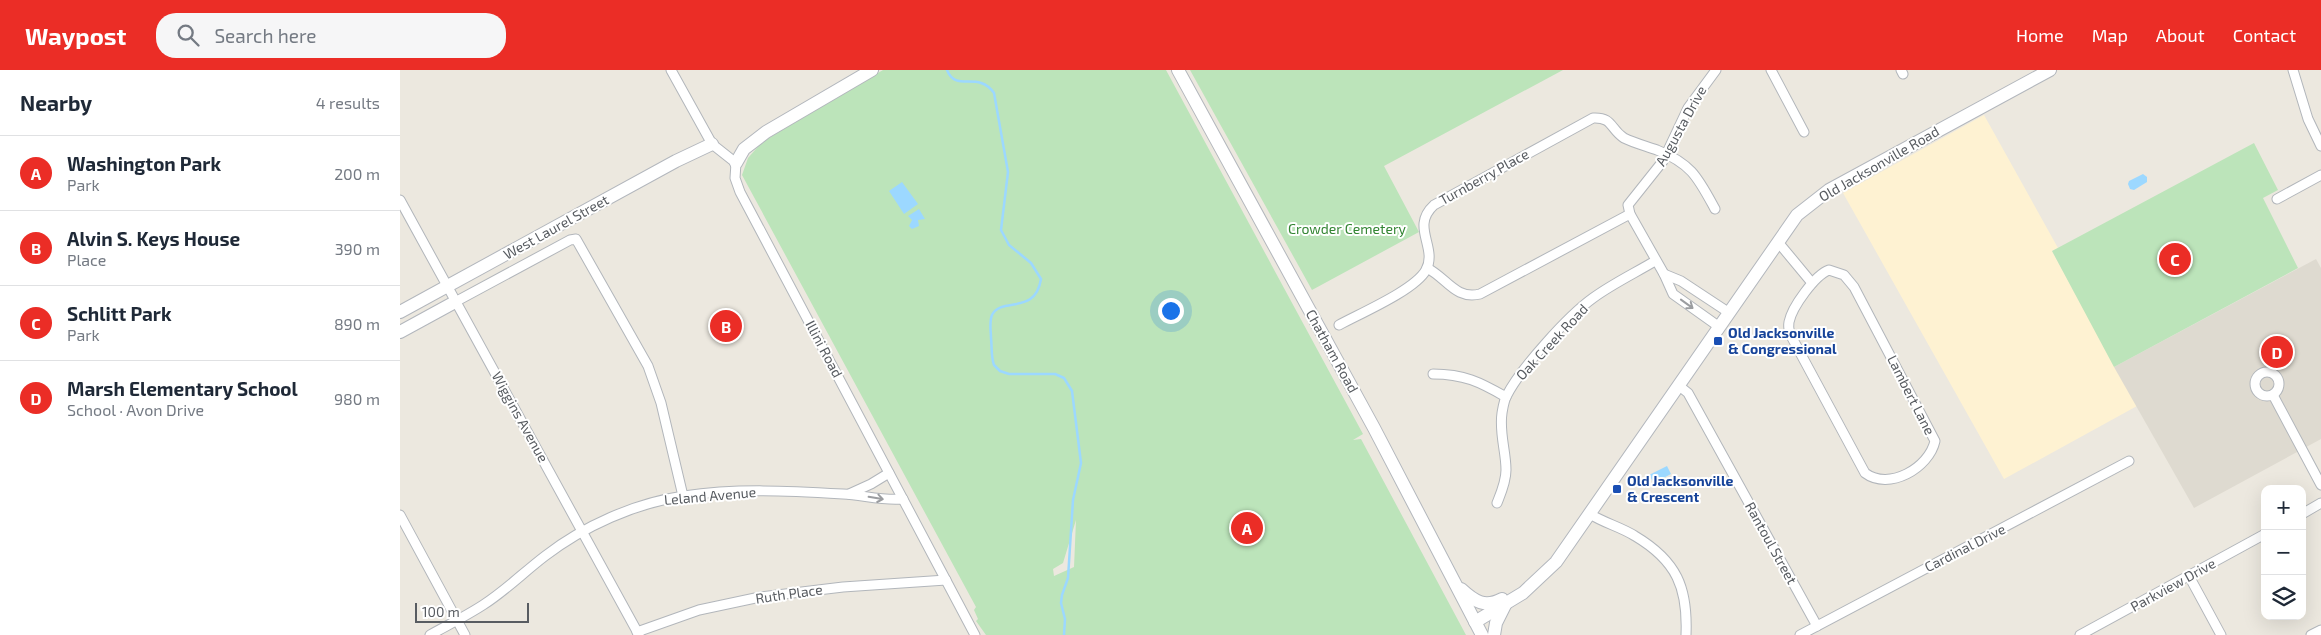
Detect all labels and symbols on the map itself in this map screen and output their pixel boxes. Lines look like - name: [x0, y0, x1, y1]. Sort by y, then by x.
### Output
- street label: Augusta Drive: [1652, 83, 1710, 169]
- street label: Old Jacksonville Road: [1816, 122, 1942, 205]
- street label: Turnberry Place: [1436, 145, 1532, 208]
- street label: West Laurel Street: [500, 191, 611, 263]
- park label: Crowder Cemetery: [1288, 220, 1407, 237]
- pin: C: [2159, 240, 2191, 278]
- your location: [1158, 298, 1184, 324]
- one-way arrow: [1679, 299, 1693, 309]
- street label: Oak Creek Road: [1512, 300, 1591, 383]
- street label: Chatham Road: [1303, 306, 1362, 395]
- pin: B: [710, 307, 742, 345]
- street label: Illini Road: [802, 317, 847, 380]
- place label: Old Jacksonville & Congressional: [1728, 324, 1837, 357]
- pin: D: [2261, 333, 2293, 371]
- marker: Old Jacksonville & Congressional: [1712, 335, 1724, 347]
- street label: Lambert Lane: [1884, 352, 1939, 438]
- street label: Wiggins Avenue: [489, 369, 552, 465]
- place label: Old Jacksonville & Crescent: [1627, 472, 1734, 505]
- street label: Leland Avenue: [663, 483, 757, 508]
- marker: Old Jacksonville & Crescent: [1611, 483, 1623, 495]
- one-way arrow: [867, 494, 883, 504]
- street label: Rantoul Street: [1742, 499, 1801, 587]
- pin: A: [1231, 509, 1263, 547]
- street label: Cardinal Drive: [1921, 520, 2008, 575]
- street label: Parkview Drive: [2127, 554, 2218, 615]
- street label: Ruth Place: [754, 580, 824, 607]
- scale bar: [415, 600, 529, 623]

